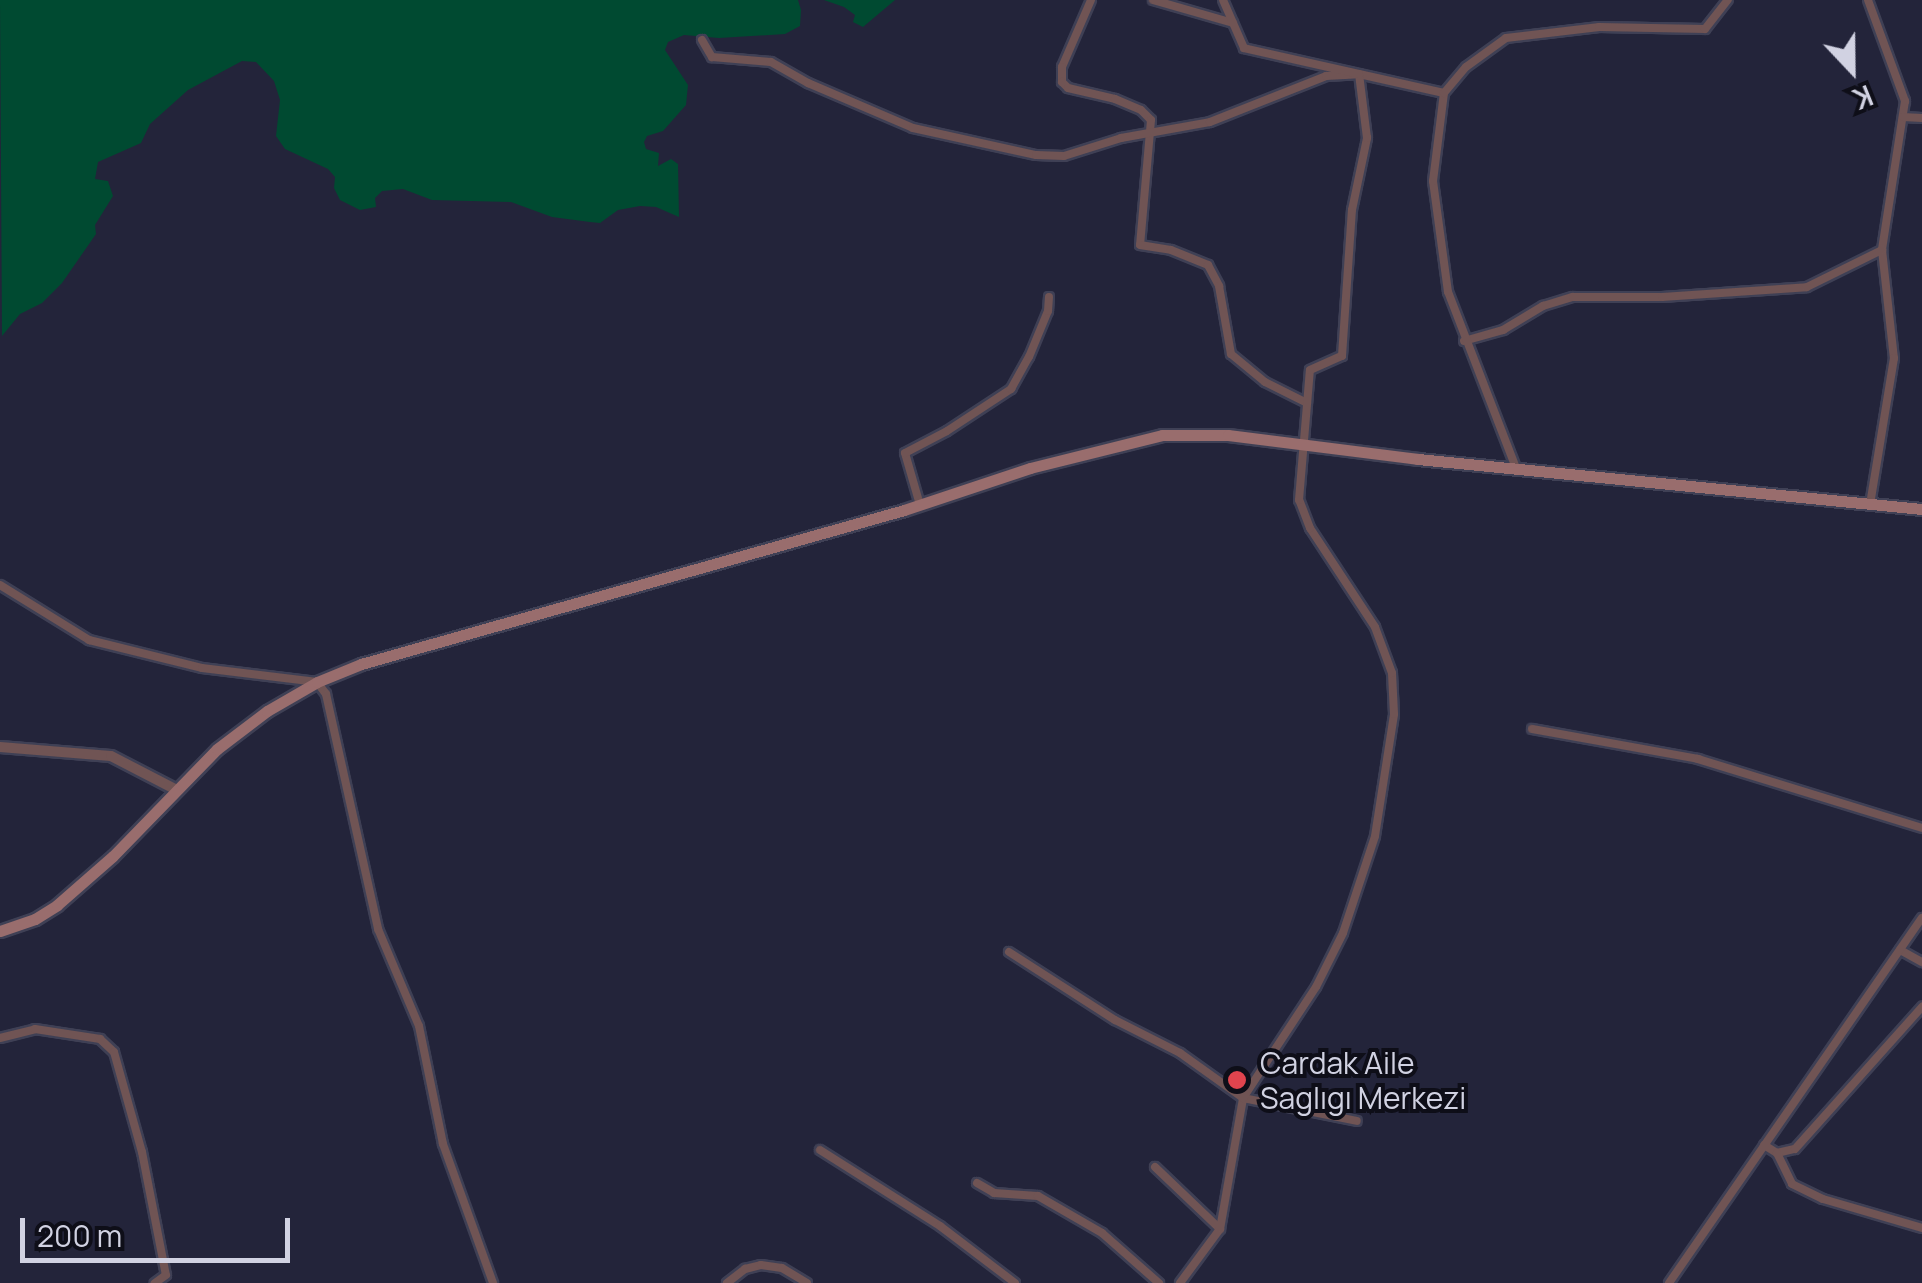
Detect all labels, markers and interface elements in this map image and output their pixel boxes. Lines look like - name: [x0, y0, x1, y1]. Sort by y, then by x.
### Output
- north arrow: [1802, 20, 1902, 120]
- text: K: [1848, 77, 1879, 119]
- place label: Cardak Aile Saglıgı Merkezi: [1260, 1045, 1466, 1116]
- marker: Cardak Aile Saglıgı Merkezi: [1224, 1067, 1250, 1093]
- scale bar: [25, 1198, 295, 1260]
- text: 200 m: [37, 1215, 122, 1256]

